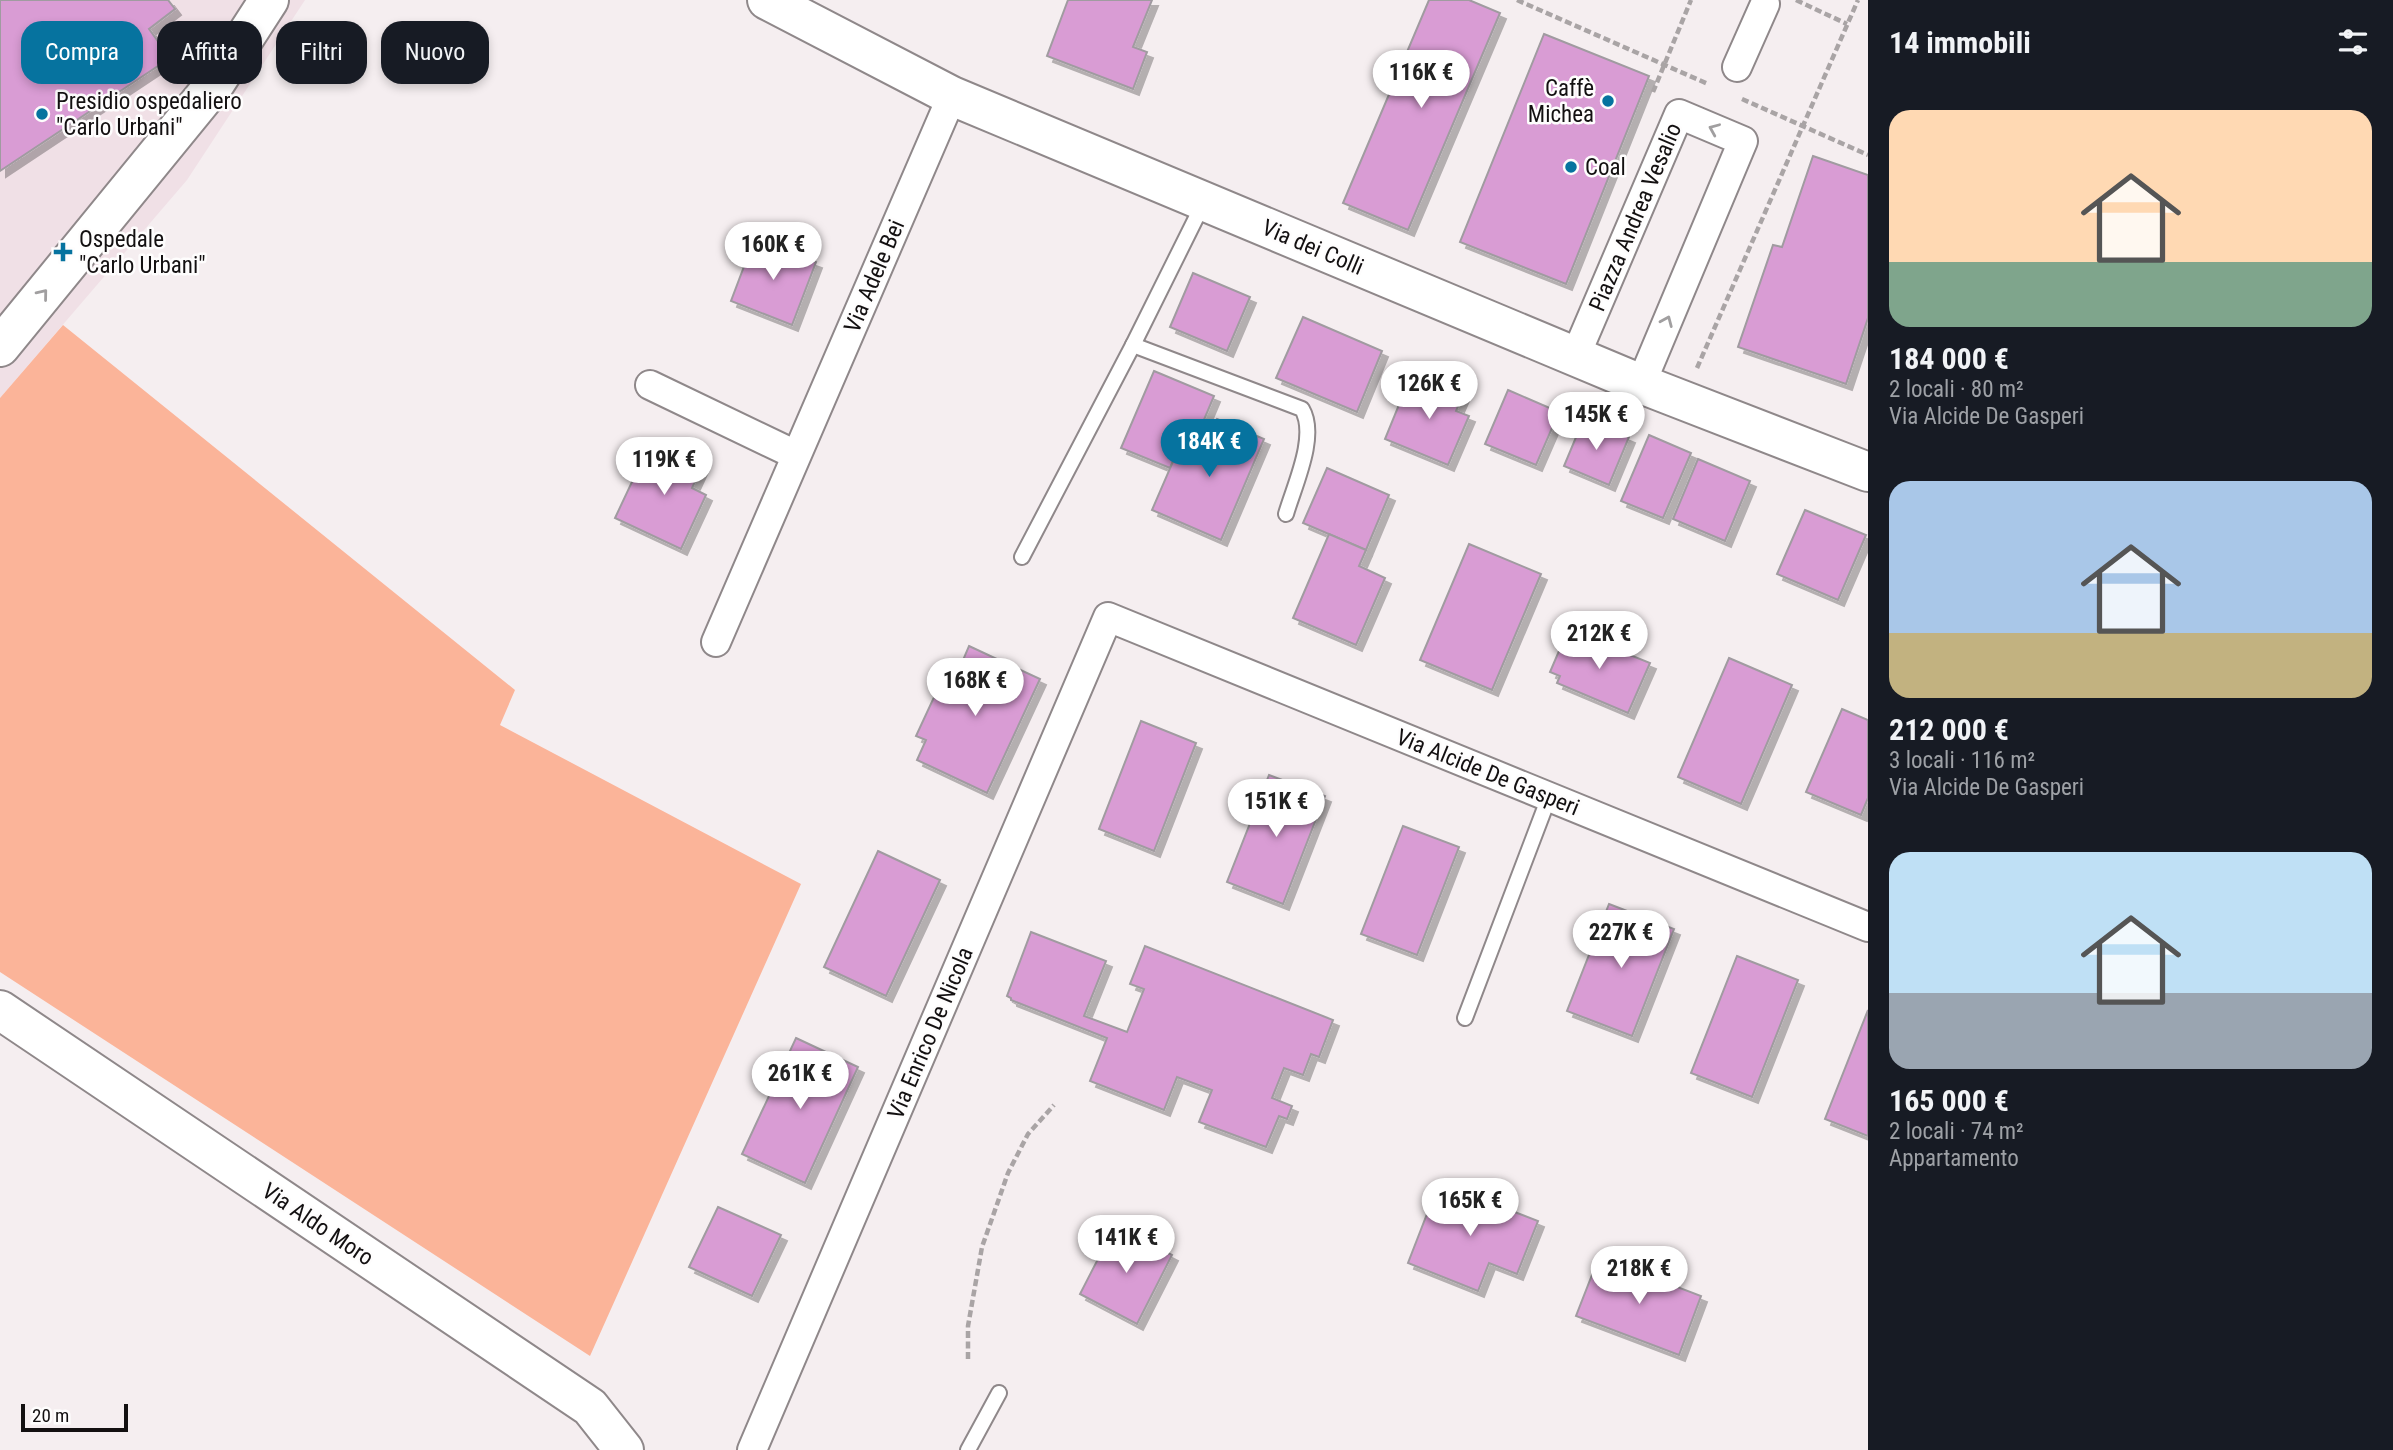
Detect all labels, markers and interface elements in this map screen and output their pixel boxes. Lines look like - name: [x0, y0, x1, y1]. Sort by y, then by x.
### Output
- chip: Compra: [21, 21, 143, 84]
- chip: Affitta: [157, 21, 262, 84]
- chip: Filtri: [276, 21, 367, 84]
- chip: Nuovo: [381, 21, 489, 84]
- icon: filters: [2334, 23, 2372, 61]
- text: 14 immobili: [1889, 25, 2031, 60]
- pin: 116K €: [1364, 50, 1478, 110]
- text: 116K €: [1389, 59, 1453, 86]
- place label: Caffè Michea: [1528, 75, 1594, 128]
- place label: Presidio ospedaliero "Carlo Urbani": [56, 88, 242, 141]
- marker: Caffè Michea: [1600, 93, 1616, 109]
- marker: Presidio ospedaliero "Carlo Urbani": [34, 106, 50, 122]
- street label: Piazza Andrea Vesalio: [1584, 119, 1687, 315]
- one-way arrow: [1708, 123, 1721, 137]
- place label: Coal: [1585, 154, 1626, 181]
- icon: home: [2068, 155, 2194, 281]
- marker: Coal: [1563, 159, 1579, 175]
- street label: Via dei Colli: [1258, 214, 1368, 281]
- street label: Via Adele Bei: [839, 216, 910, 337]
- pin: 160K €: [716, 222, 830, 282]
- place label: Ospedale "Carlo Urbani": [79, 226, 206, 279]
- text: 160K €: [741, 231, 805, 258]
- marker: Ospedale "Carlo Urbani": [53, 242, 73, 262]
- one-way arrow: [35, 290, 47, 303]
- one-way arrow: [1659, 316, 1673, 329]
- text: 184 000 €: [1889, 341, 2009, 376]
- pin: 126K €: [1372, 362, 1486, 421]
- text: 126K €: [1397, 370, 1461, 397]
- text: 2 locali · 80 m²: [1889, 376, 2024, 403]
- pin: 145K €: [1539, 392, 1653, 452]
- text: 145K €: [1564, 401, 1628, 428]
- text: Via Alcide De Gasperi: [1889, 403, 2084, 430]
- pin: 184K €: [1152, 420, 1266, 479]
- text: 184K €: [1177, 428, 1241, 455]
- pin: 119K €: [607, 438, 721, 497]
- text: 119K €: [632, 446, 696, 473]
- icon: home: [2068, 526, 2194, 652]
- pin: 212K €: [1542, 612, 1656, 671]
- text: 212K €: [1567, 620, 1631, 647]
- pin: 168K €: [918, 658, 1032, 718]
- text: 168K €: [943, 667, 1007, 694]
- text: 212 000 €: [1889, 712, 2009, 747]
- street label: Via Alcide De Gasperi: [1392, 723, 1583, 822]
- text: 3 locali · 116 m²: [1889, 747, 2035, 774]
- text: Via Alcide De Gasperi: [1889, 774, 2084, 801]
- pin: 151K €: [1219, 780, 1333, 839]
- text: 151K €: [1244, 788, 1308, 815]
- icon: home: [2068, 897, 2194, 1023]
- pin: 227K €: [1564, 911, 1678, 970]
- text: 227K €: [1589, 919, 1653, 946]
- street label: Via Enrico De Nicola: [882, 943, 979, 1123]
- pin: 261K €: [743, 1052, 857, 1111]
- text: 261K €: [768, 1060, 832, 1087]
- text: 165 000 €: [1889, 1083, 2009, 1118]
- text: 2 locali · 74 m²: [1889, 1118, 2024, 1145]
- text: Appartamento: [1889, 1145, 2019, 1172]
- street label: Via Aldo Moro: [257, 1177, 379, 1272]
- pin: 165K €: [1413, 1178, 1527, 1238]
- text: 165K €: [1438, 1187, 1502, 1214]
- pin: 141K €: [1069, 1216, 1183, 1275]
- text: 141K €: [1094, 1224, 1158, 1251]
- pin: 218K €: [1582, 1246, 1696, 1306]
- text: 218K €: [1607, 1255, 1671, 1282]
- scale bar: [21, 1401, 128, 1433]
- text: 20 m: [32, 1404, 69, 1427]

